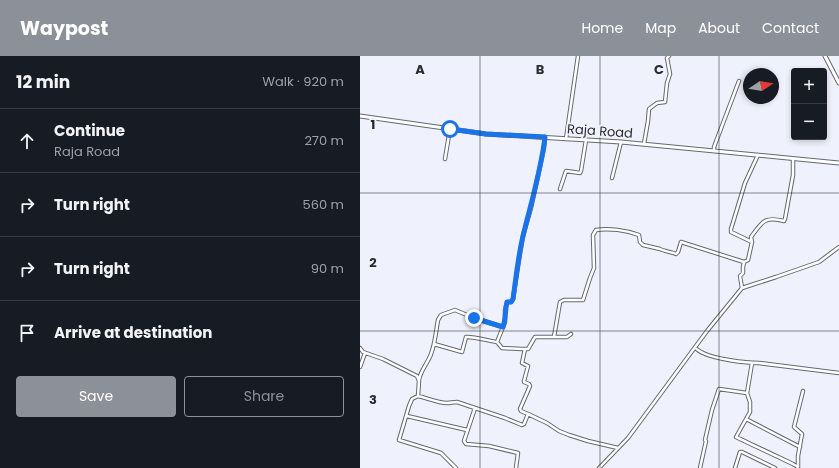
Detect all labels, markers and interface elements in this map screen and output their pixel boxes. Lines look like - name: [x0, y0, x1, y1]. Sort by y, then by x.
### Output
- text: Waypost: [20, 15, 108, 42]
- text: Home: [581, 18, 623, 38]
- text: Map: [645, 18, 676, 38]
- text: About: [698, 18, 740, 38]
- text: Contact: [762, 18, 819, 38]
- text: A: [415, 60, 425, 79]
- text: B: [536, 60, 545, 79]
- text: C: [654, 60, 664, 79]
- north arrow: [743, 68, 779, 104]
- map controls: [791, 68, 827, 140]
- button: +: [791, 68, 827, 104]
- text: 12 min: [16, 70, 70, 94]
- text: Walk · 920 m: [262, 72, 344, 91]
- button: −: [791, 104, 827, 140]
- text: 1: [371, 115, 375, 134]
- street label: Raja Road: [566, 119, 634, 143]
- text: Continue: [54, 120, 125, 141]
- route start: [441, 120, 459, 138]
- icon: ahead: [16, 130, 38, 152]
- text: 270 m: [304, 131, 344, 150]
- text: Raja Road: [54, 142, 120, 161]
- icon: right: [16, 194, 38, 216]
- text: Turn right: [54, 194, 130, 215]
- text: 560 m: [303, 195, 344, 214]
- text: 2: [369, 253, 377, 272]
- icon: right: [16, 258, 38, 280]
- text: Turn right: [54, 258, 130, 279]
- text: 90 m: [311, 259, 344, 278]
- route end: [465, 309, 483, 327]
- icon: arrive: [16, 322, 38, 344]
- text: Arrive at destination: [54, 322, 212, 343]
- button: Save: [16, 376, 176, 417]
- button: Share: [184, 376, 344, 417]
- text: 3: [369, 390, 377, 409]

